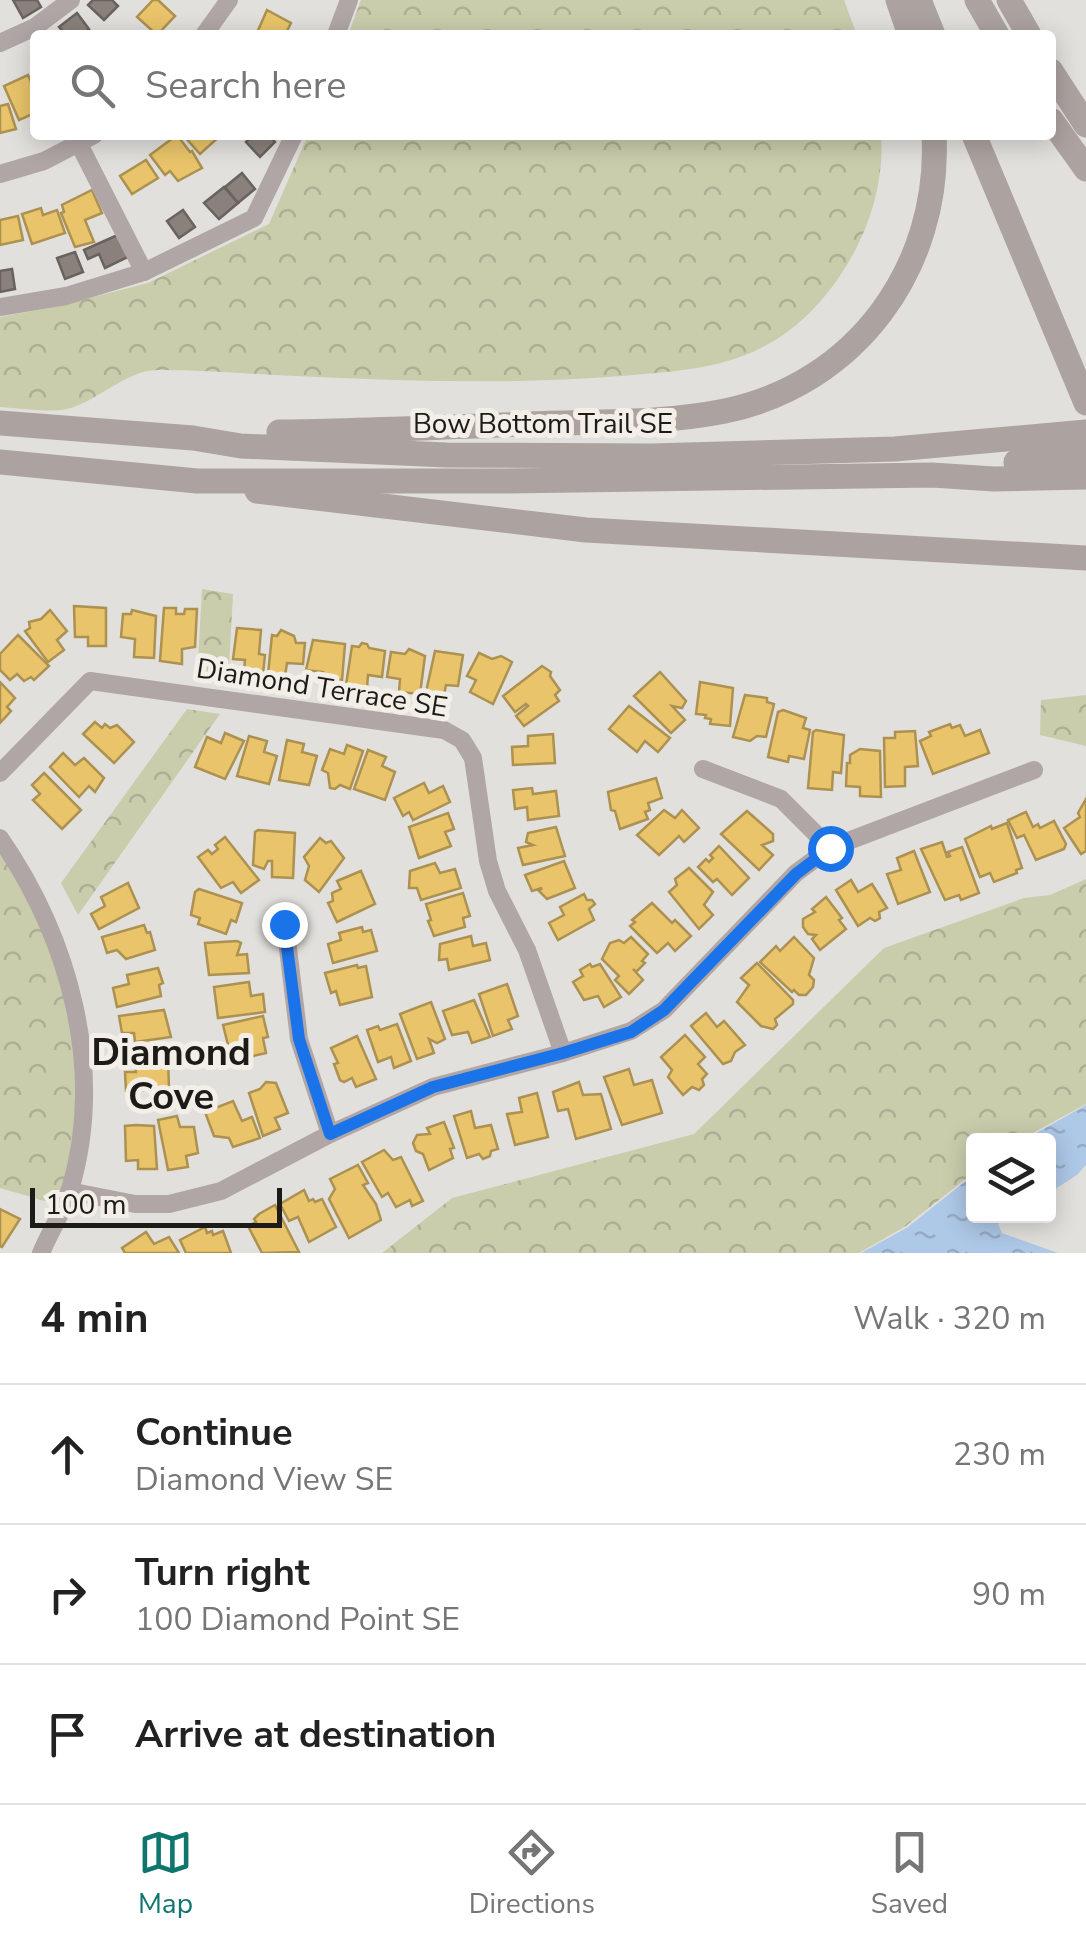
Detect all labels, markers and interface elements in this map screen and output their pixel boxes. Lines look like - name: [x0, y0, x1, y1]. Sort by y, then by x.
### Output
- search box: [30, 30, 1056, 140]
- icon: search: [65, 58, 120, 113]
- text: Search here: [145, 60, 346, 111]
- street label: Bow Bottom Trail SE: [413, 405, 673, 443]
- street label: Diamond Terrace SE: [194, 649, 450, 727]
- route start: [808, 826, 854, 872]
- route end: [262, 902, 308, 948]
- district label: Diamond Cove: [91, 1027, 251, 1122]
- map controls: [966, 1133, 1056, 1223]
- button: layers: [966, 1133, 1056, 1223]
- scale bar: [30, 1183, 282, 1228]
- text: 100 m: [45, 1186, 127, 1224]
- text: 4 min: [40, 1290, 149, 1347]
- text: Walk · 320 m: [853, 1297, 1046, 1340]
- text: Continue: [135, 1407, 293, 1458]
- icon: ahead: [40, 1427, 95, 1482]
- text: 230 m: [953, 1433, 1046, 1476]
- text: Diamond View SE: [135, 1458, 393, 1501]
- text: Turn right: [135, 1547, 310, 1598]
- icon: right: [40, 1567, 95, 1622]
- text: 90 m: [972, 1573, 1046, 1616]
- text: 100 Diamond Point SE: [135, 1598, 460, 1641]
- icon: arrive: [40, 1707, 95, 1762]
- text: Arrive at destination: [135, 1709, 496, 1760]
- tab: Map: [138, 1825, 193, 1923]
- tab: Directions: [469, 1825, 595, 1923]
- tab: Saved: [871, 1825, 948, 1923]

